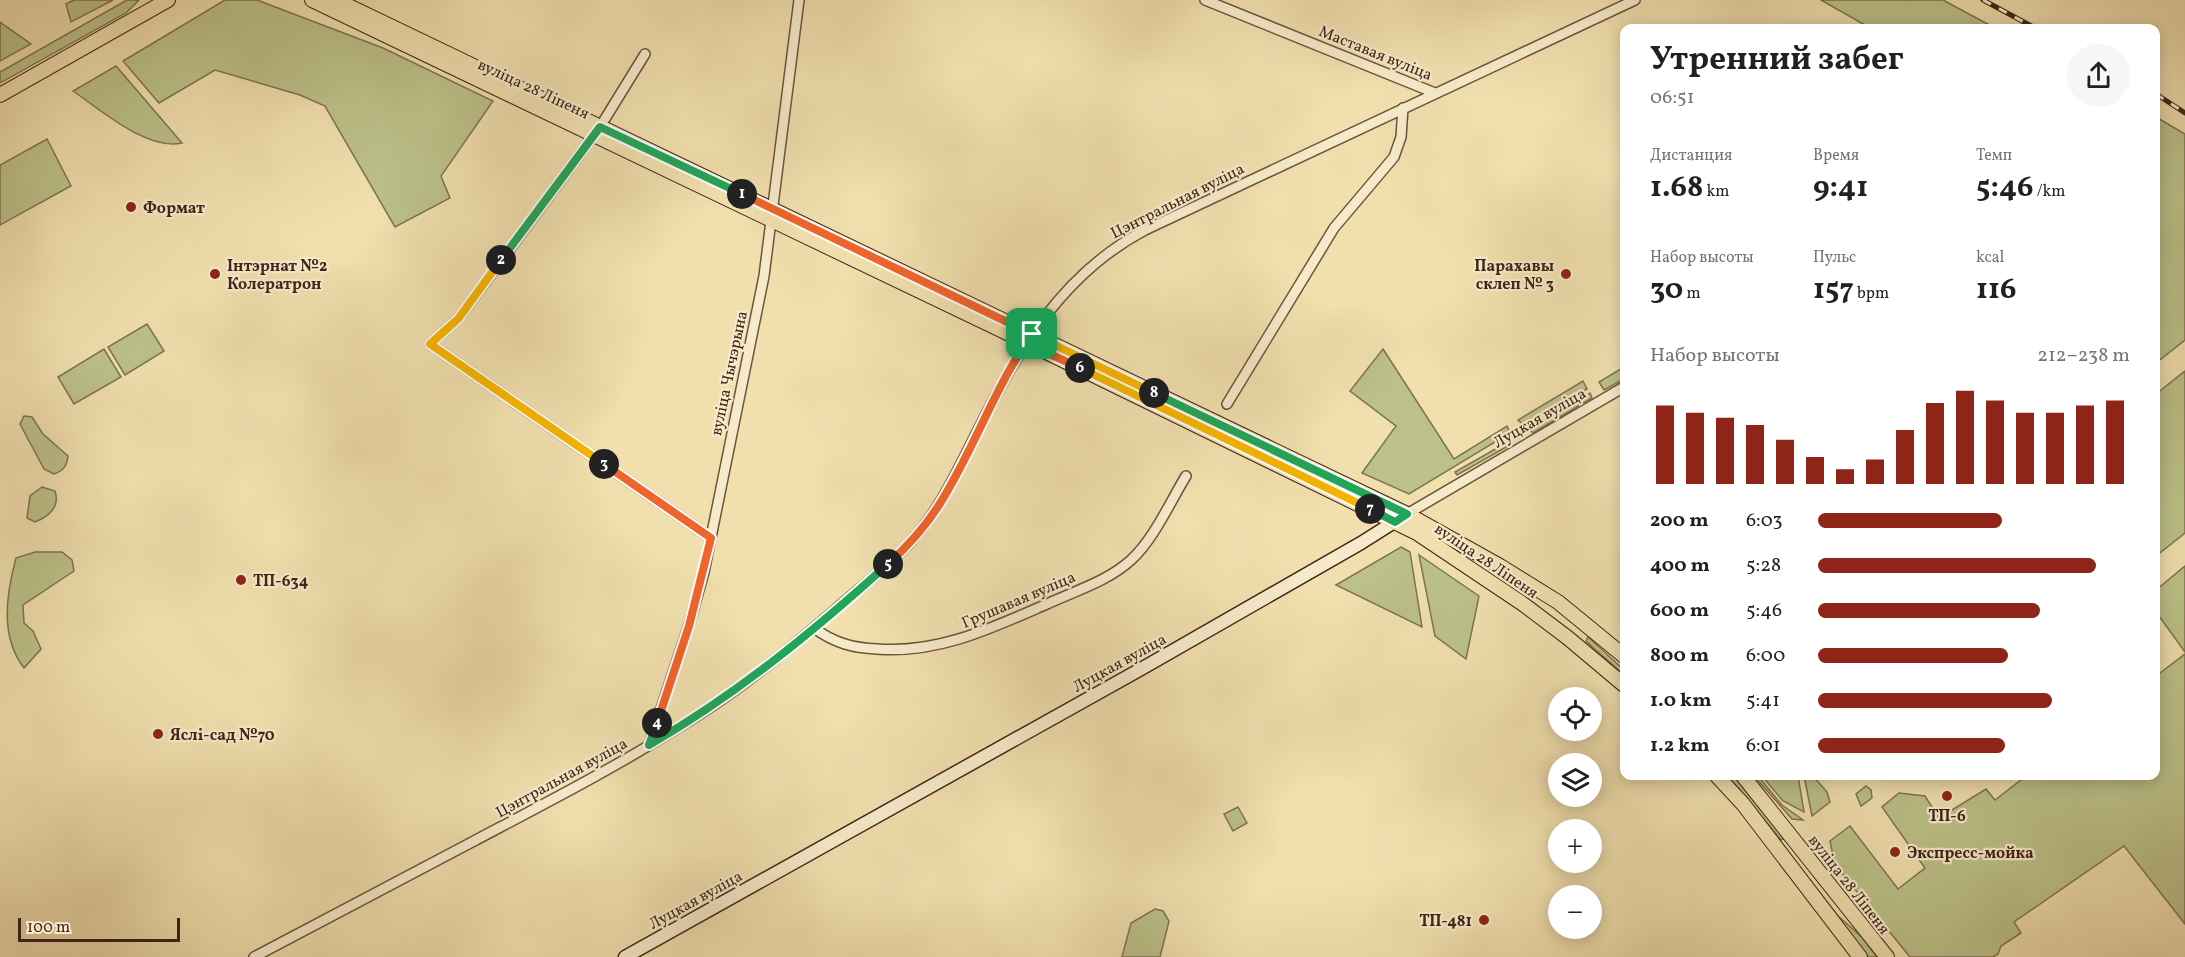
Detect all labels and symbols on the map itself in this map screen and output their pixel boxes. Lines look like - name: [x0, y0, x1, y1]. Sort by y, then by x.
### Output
- street label: Маставая вуліца: [1315, 21, 1435, 87]
- street label: вуліца 28 Ліпеня: [474, 54, 593, 125]
- street label: Цэнтральная вуліца: [1107, 158, 1249, 245]
- pin: 1: [727, 179, 757, 209]
- place label: Формат: [143, 198, 205, 220]
- marker: Формат: [124, 200, 138, 214]
- pin: 2: [486, 245, 516, 275]
- place label: Інтэрнат №2 Колератрон: [227, 256, 327, 296]
- place label: Парахавы склеп № 3: [1474, 256, 1554, 296]
- marker: Інтэрнат №2 Колератрон: [208, 267, 222, 281]
- marker: Парахавы склеп № 3: [1559, 267, 1573, 281]
- pin: [1006, 308, 1057, 359]
- street label: вуліца Чычэрына: [706, 309, 754, 438]
- pin: 6: [1065, 353, 1095, 383]
- pin: 8: [1139, 378, 1169, 408]
- street label: Луцкая вуліца: [1489, 383, 1591, 454]
- pin: 3: [589, 449, 619, 479]
- pin: 7: [1355, 494, 1385, 524]
- street label: вуліца 28 Ліпеня: [1430, 519, 1542, 605]
- pin: 5: [873, 549, 903, 579]
- street label: Грушавая вуліца: [958, 567, 1079, 635]
- place label: ТП-634: [253, 571, 309, 593]
- marker: ТП-634: [234, 573, 248, 587]
- street label: Луцкая вуліца: [1069, 629, 1171, 699]
- pin: 4: [642, 708, 672, 738]
- place label: Яслі-сад №70: [170, 725, 275, 747]
- marker: Яслі-сад №70: [151, 727, 165, 741]
- street label: Цэнтральная вуліца: [492, 733, 632, 824]
- marker: ТП-6: [1940, 789, 1954, 803]
- place label: ТП-6: [1928, 806, 1966, 828]
- street label: вуліца 28 Ліпеня: [1803, 831, 1894, 940]
- place label: Экспресс-мойка: [1907, 843, 2034, 865]
- marker: Экспресс-мойка: [1888, 845, 1902, 859]
- street label: Луцкая вуліца: [645, 866, 747, 936]
- place label: ТП-481: [1419, 911, 1472, 933]
- marker: ТП-481: [1477, 913, 1491, 927]
- scale bar: [18, 915, 180, 942]

